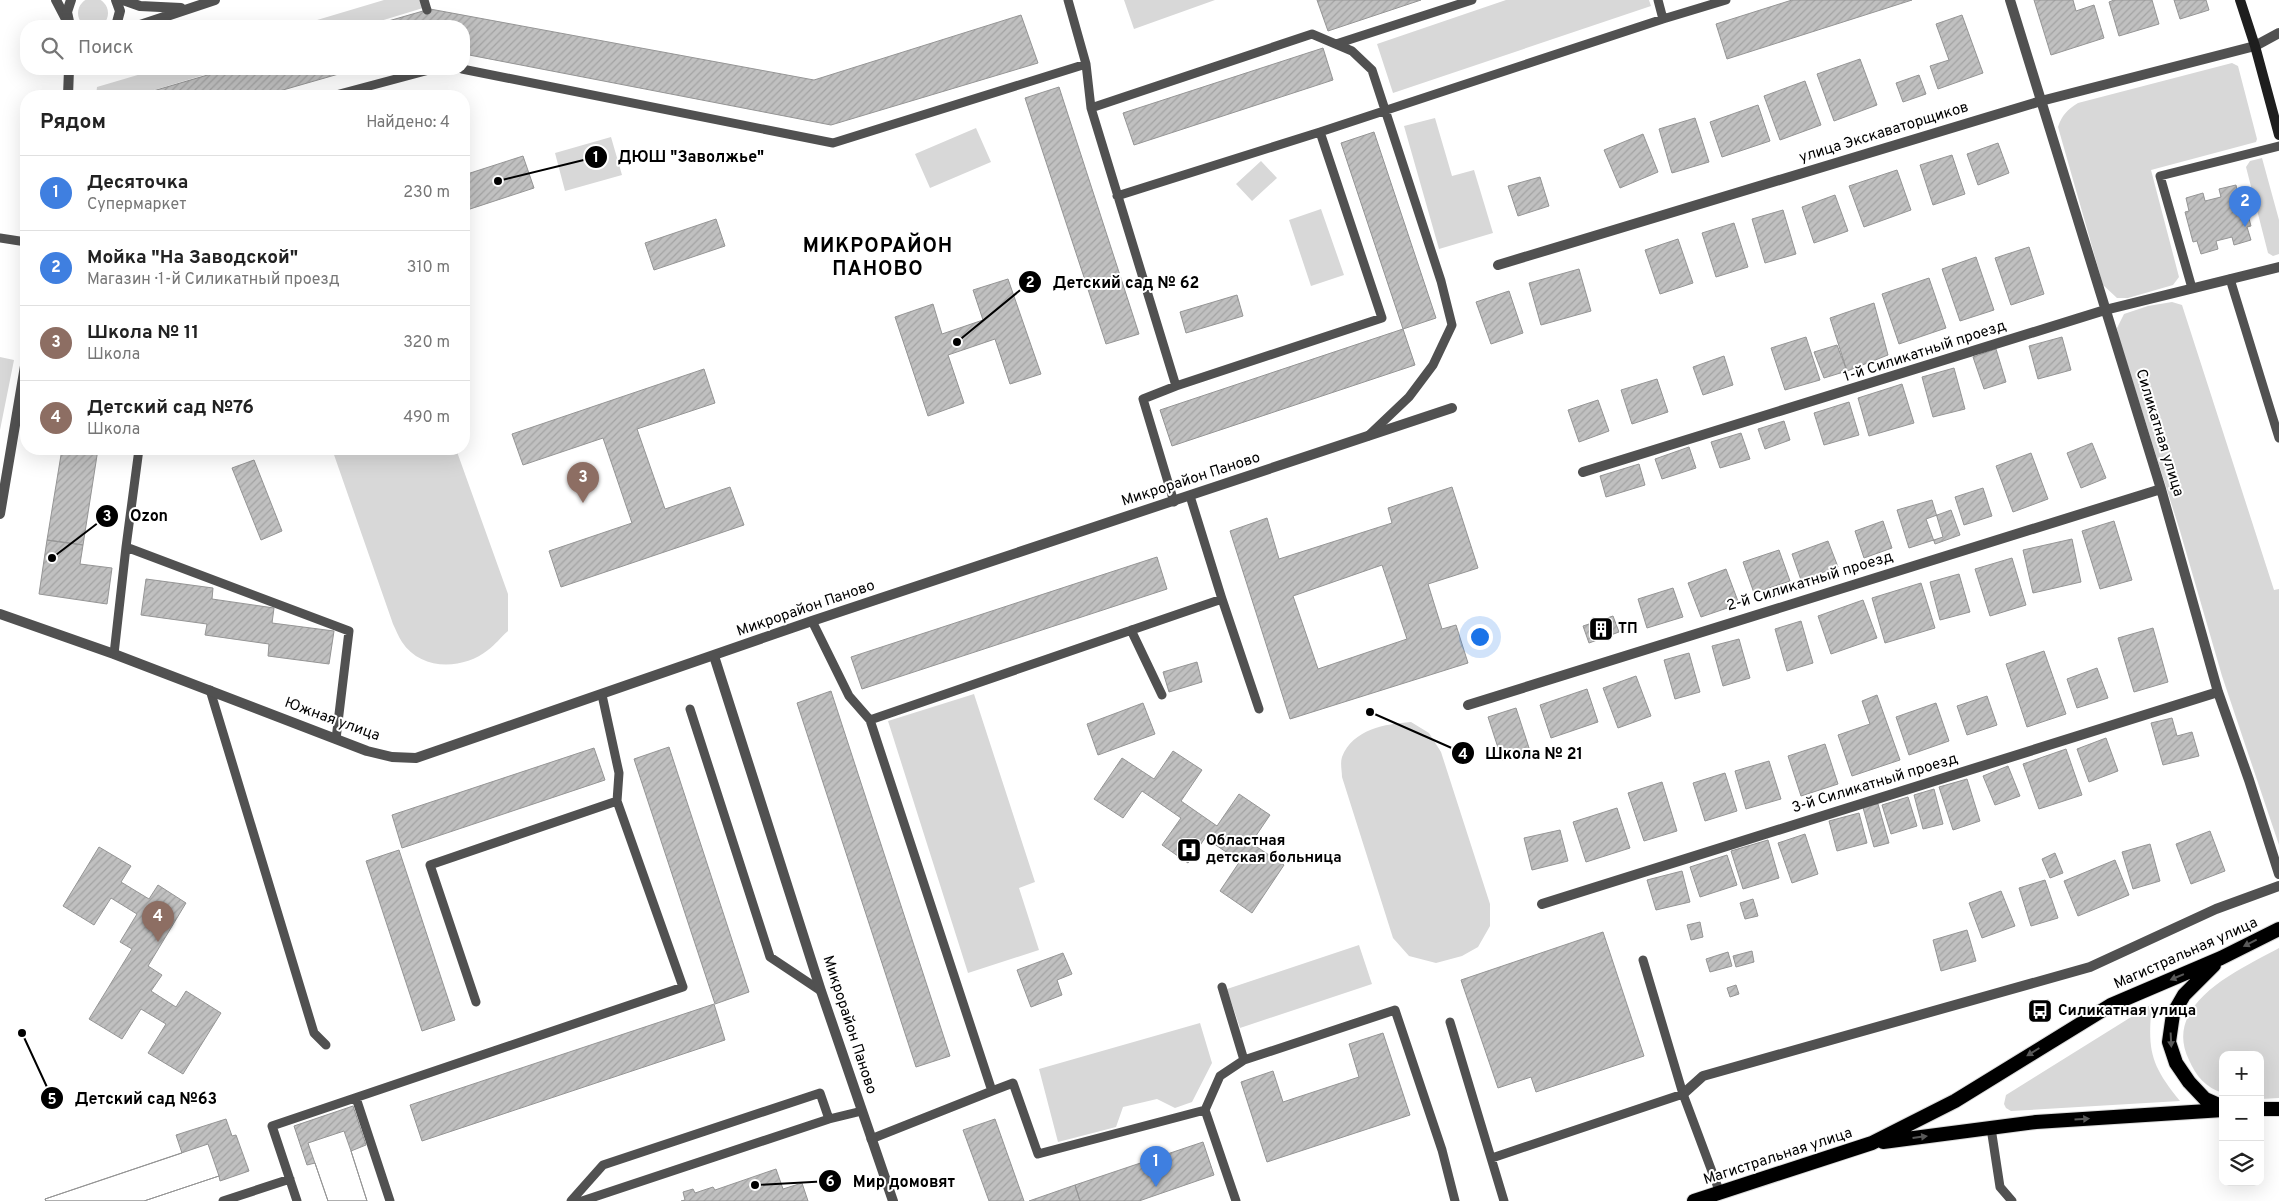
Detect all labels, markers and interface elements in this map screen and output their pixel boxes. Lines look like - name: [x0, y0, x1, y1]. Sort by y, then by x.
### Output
- search box: [20, 20, 470, 75]
- icon: search: [38, 34, 66, 62]
- text: Поиск: [78, 36, 134, 60]
- street label: улица Экскаваторщиков: [1797, 98, 1971, 168]
- text: Рядом: [40, 109, 106, 136]
- text: Найдено: 4: [366, 113, 450, 133]
- callout: ДЮШ "Заволжье": [583, 141, 774, 172]
- text: ДЮШ "Заволжье": [618, 148, 764, 168]
- text: 1: [593, 149, 599, 168]
- text: Десяточка: [87, 171, 188, 195]
- text: 1: [53, 183, 59, 203]
- text: 230 m: [403, 183, 450, 203]
- pin: 2: [2229, 186, 2261, 227]
- text: Супермаркет: [87, 195, 187, 215]
- district label: МИКРОРАЙОН ПАНОВО: [803, 232, 953, 283]
- text: Мойка "На Заводской": [87, 246, 298, 270]
- text: 2: [51, 258, 61, 278]
- text: 310 m: [407, 258, 450, 278]
- callout: Детский сад № 62: [1018, 267, 1209, 298]
- text: Магазин · 1-й Силикатный проезд: [87, 270, 340, 290]
- text: 2: [1025, 274, 1035, 293]
- text: Детский сад № 62: [1053, 274, 1199, 294]
- street label: 1-й Силикатный проезд: [1841, 317, 2009, 387]
- text: Школа № 11: [87, 321, 199, 345]
- text: 3: [51, 333, 61, 353]
- text: 320 m: [403, 333, 450, 353]
- text: Школа: [87, 345, 140, 365]
- street label: Силикатная улица: [2131, 367, 2187, 499]
- text: Детский сад №76: [87, 396, 254, 420]
- text: 4: [51, 408, 61, 428]
- text: 490 m: [403, 408, 450, 428]
- text: Школа: [87, 420, 140, 440]
- street label: Микрорайон Паново: [1119, 449, 1263, 511]
- pin: 3: [567, 462, 599, 503]
- callout: Ozon: [94, 500, 178, 531]
- text: Ozon: [130, 507, 168, 527]
- text: 3: [103, 508, 112, 527]
- street label: 2-й Силикатный проезд: [1725, 548, 1895, 616]
- street label: Микрорайон Паново: [734, 576, 878, 642]
- building icon: ТП: [1588, 616, 1614, 642]
- place label: ТП: [1618, 620, 1638, 639]
- your location: [1467, 624, 1493, 650]
- street label: Южная улица: [282, 694, 382, 746]
- callout: Школа № 21: [1450, 738, 1593, 769]
- text: Школа № 21: [1485, 745, 1583, 765]
- text: 4: [1458, 746, 1468, 765]
- street label: 3-й Силикатный проезд: [1790, 750, 1960, 818]
- place label: Областная детская больница: [1206, 832, 1342, 868]
- hospital icon: Областная детская больница: [1176, 837, 1202, 863]
- pin: 4: [142, 901, 174, 942]
- street label: Магистральная улица: [2111, 914, 2261, 994]
- one-way arrow: [2243, 940, 2257, 948]
- street label: Микрорайон Паново: [818, 953, 880, 1097]
- one-way arrow: [2170, 974, 2184, 982]
- bus stop icon: Силикатная улица: [2027, 998, 2053, 1024]
- place label: Силикатная улица: [2058, 1002, 2196, 1021]
- one-way arrow: [2167, 1032, 2175, 1048]
- one-way arrow: [2026, 1047, 2039, 1057]
- map controls: [2219, 1051, 2264, 1186]
- button: +: [2219, 1051, 2264, 1096]
- callout: Детский сад №63: [40, 1083, 227, 1114]
- text: Детский сад №63: [75, 1090, 217, 1110]
- text: 5: [47, 1091, 57, 1110]
- button: −: [2219, 1096, 2264, 1141]
- one-way arrow: [2074, 1115, 2090, 1123]
- street label: Магистральная улица: [1701, 1124, 1855, 1190]
- one-way arrow: [1913, 1133, 1929, 1141]
- button: layers: [2219, 1141, 2264, 1186]
- pin: 1: [1140, 1146, 1172, 1187]
- callout: Мир домовят: [818, 1166, 965, 1197]
- text: 6: [825, 1173, 835, 1192]
- text: Мир домовят: [853, 1173, 956, 1193]

